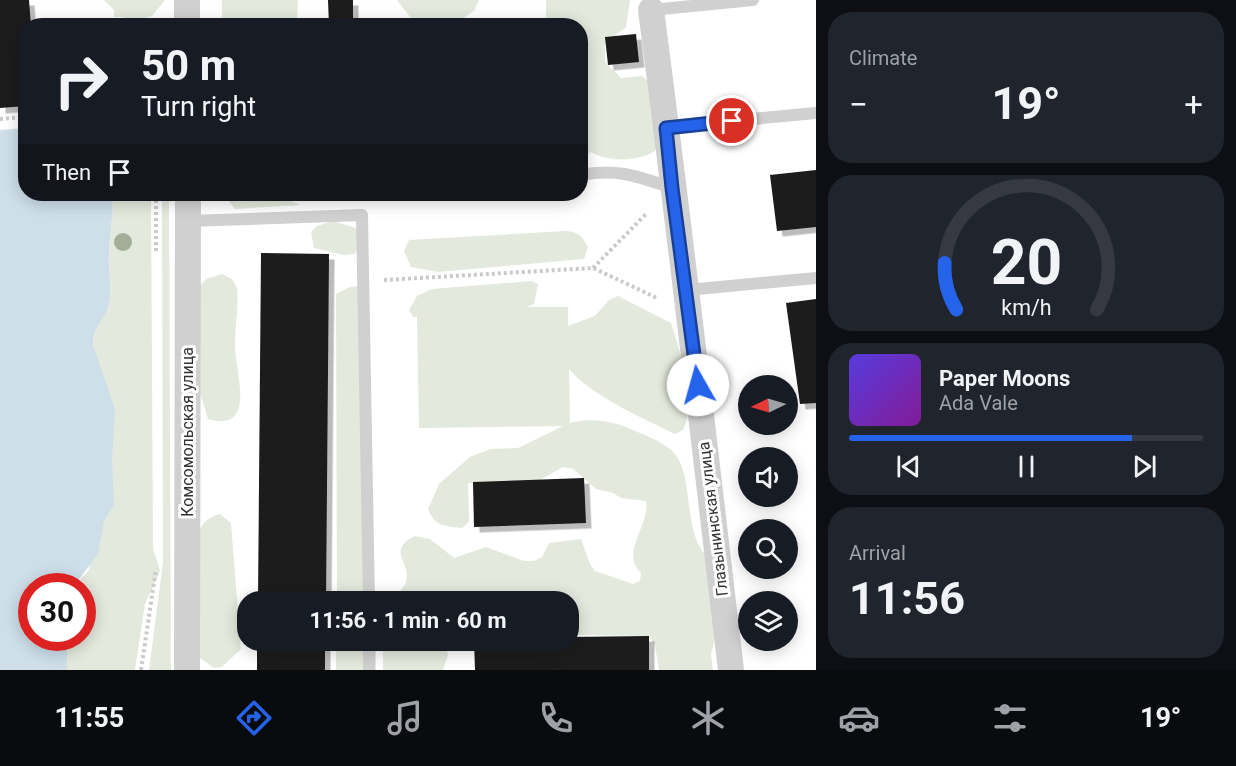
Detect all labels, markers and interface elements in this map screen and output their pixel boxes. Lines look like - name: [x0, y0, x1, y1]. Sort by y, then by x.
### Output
- text: 50 m: [141, 41, 236, 90]
- icon: right: [42, 42, 120, 120]
- text: Climate: [849, 46, 917, 70]
- text: 19°: [991, 77, 1061, 130]
- text: −: [849, 85, 868, 124]
- text: +: [1184, 85, 1203, 124]
- text: Turn right: [141, 91, 256, 123]
- pin: [706, 95, 757, 146]
- icon: arrive: [715, 104, 748, 137]
- icon: arrive: [103, 156, 136, 189]
- text: Then: [42, 160, 91, 185]
- text: 20: [990, 227, 1062, 300]
- text: km/h: [1001, 296, 1051, 321]
- street label: Комсомольская улица: [178, 347, 197, 517]
- position arrow: [666, 353, 730, 417]
- text: Paper Moons: [939, 366, 1070, 391]
- north arrow: [738, 375, 798, 435]
- map controls: [738, 375, 798, 651]
- text: Ada Vale: [939, 391, 1018, 415]
- street label: Глазынинская улица: [694, 441, 732, 597]
- button: sound: [738, 447, 798, 507]
- icon: previous: [892, 450, 925, 483]
- icon: pause: [1010, 450, 1043, 483]
- icon: next: [1128, 450, 1161, 483]
- button: search: [738, 519, 798, 579]
- text: Arrival: [849, 541, 906, 565]
- text: 11:56: [849, 572, 965, 625]
- speed limit sign: 30: [18, 573, 96, 651]
- button: layers: [738, 591, 798, 651]
- text: 11:56 · 1 min · 60 m: [310, 608, 506, 633]
- icon: directions: [233, 697, 275, 739]
- icon: music: [384, 697, 426, 739]
- icon: phone: [535, 697, 577, 739]
- icon: climate: [687, 697, 729, 739]
- icon: car: [838, 697, 880, 739]
- icon: filters: [989, 697, 1031, 739]
- text: 11:55: [55, 702, 124, 734]
- text: 19°: [1140, 702, 1181, 734]

